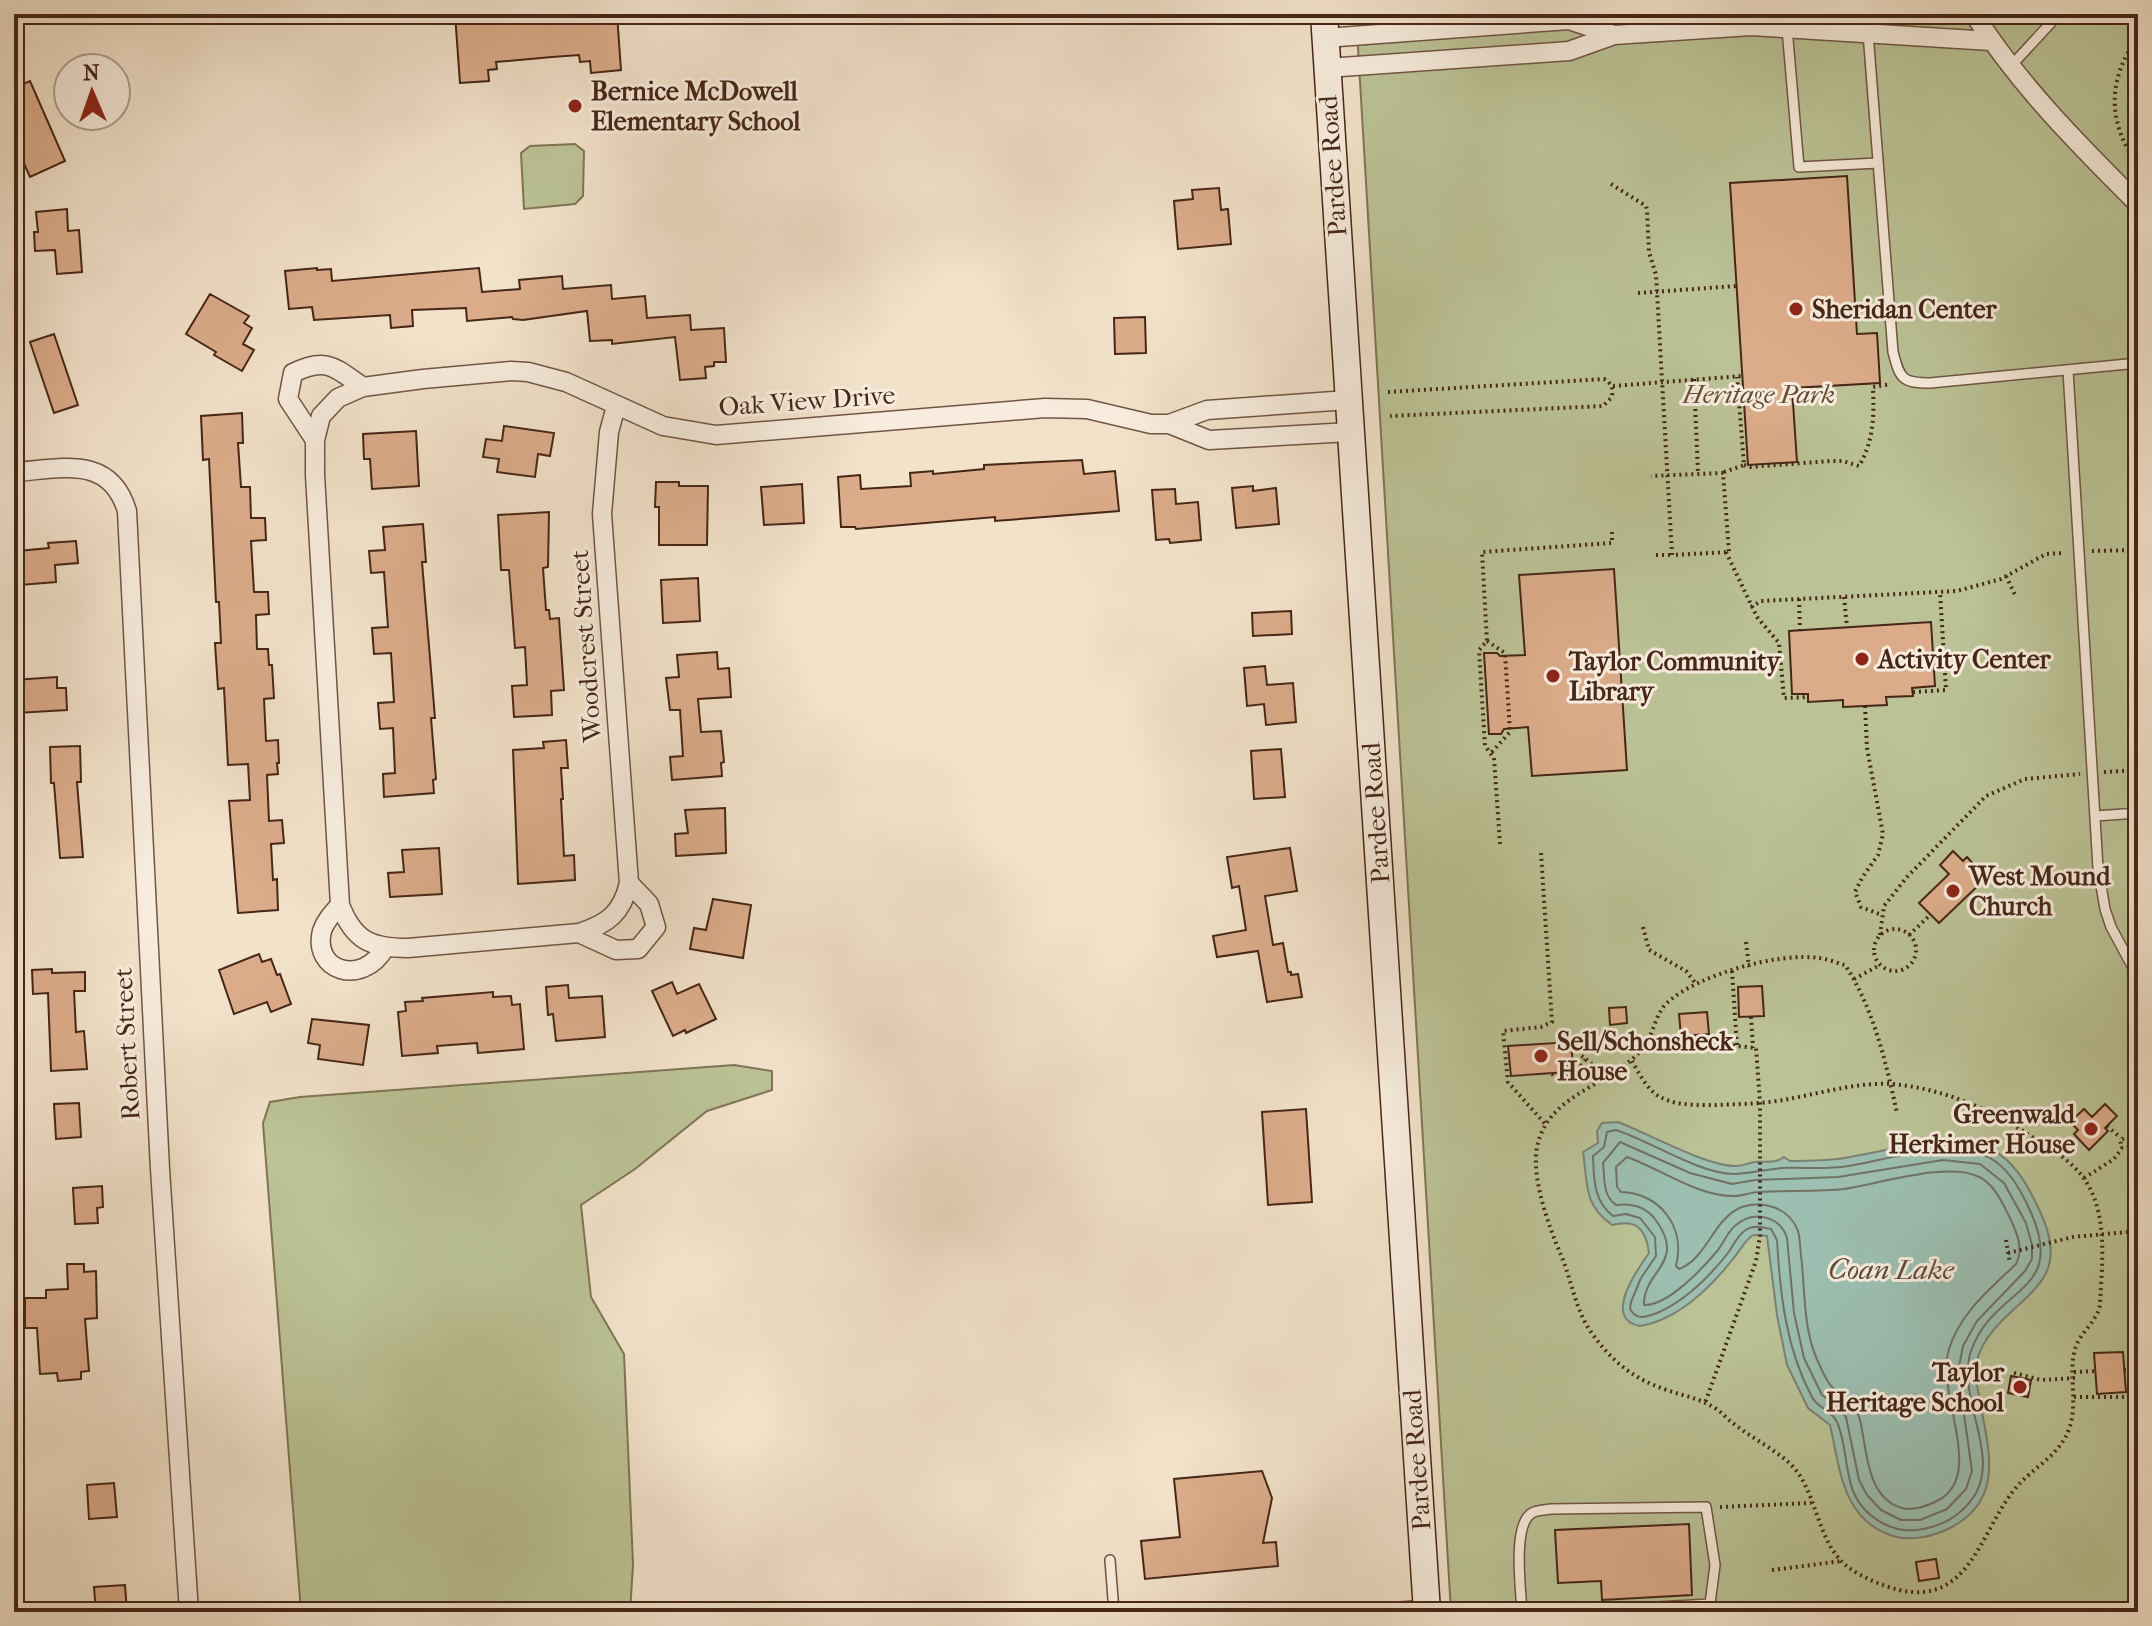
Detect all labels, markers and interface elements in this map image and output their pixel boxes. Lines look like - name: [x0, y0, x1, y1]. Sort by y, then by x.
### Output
- north arrow: [52, 52, 132, 132]
- text: N: [83, 60, 100, 86]
- place label: Bernice McDowell Elementary School: [591, 76, 801, 137]
- street label: Pardee Road: [1313, 93, 1353, 238]
- marker: Bernice McDowell Elementary School: [566, 97, 584, 115]
- place label: Sheridan Center: [1812, 294, 1998, 325]
- marker: Sheridan Center: [1787, 300, 1805, 318]
- street label: Oak View Drive: [718, 379, 897, 423]
- park label: Heritage Park: [1682, 379, 1835, 410]
- street label: Woodcrest Street: [564, 548, 608, 744]
- place label: Activity Center: [1876, 644, 2052, 675]
- place label: Taylor Community Library: [1568, 646, 1782, 707]
- marker: Activity Center: [1853, 650, 1871, 668]
- marker: Taylor Community Library: [1544, 667, 1562, 685]
- street label: Pardee Road: [1356, 740, 1396, 885]
- place label: West Mound Church: [1968, 861, 2111, 922]
- marker: West Mound Church: [1944, 882, 1962, 900]
- street label: Robert Street: [107, 966, 146, 1121]
- place label: Sell/Schonsheck House: [1557, 1026, 1735, 1087]
- marker: Sell/Schonsheck House: [1532, 1047, 1550, 1065]
- place label: Greenwald Herkimer House: [1889, 1099, 2076, 1160]
- marker: Greenwald Herkimer House: [2082, 1120, 2100, 1138]
- water label: Coan Lake: [1828, 1253, 1955, 1286]
- place label: Taylor Heritage School: [1826, 1357, 2005, 1418]
- marker: Taylor Heritage School: [2011, 1378, 2029, 1396]
- street label: Pardee Road: [1397, 1387, 1437, 1532]

